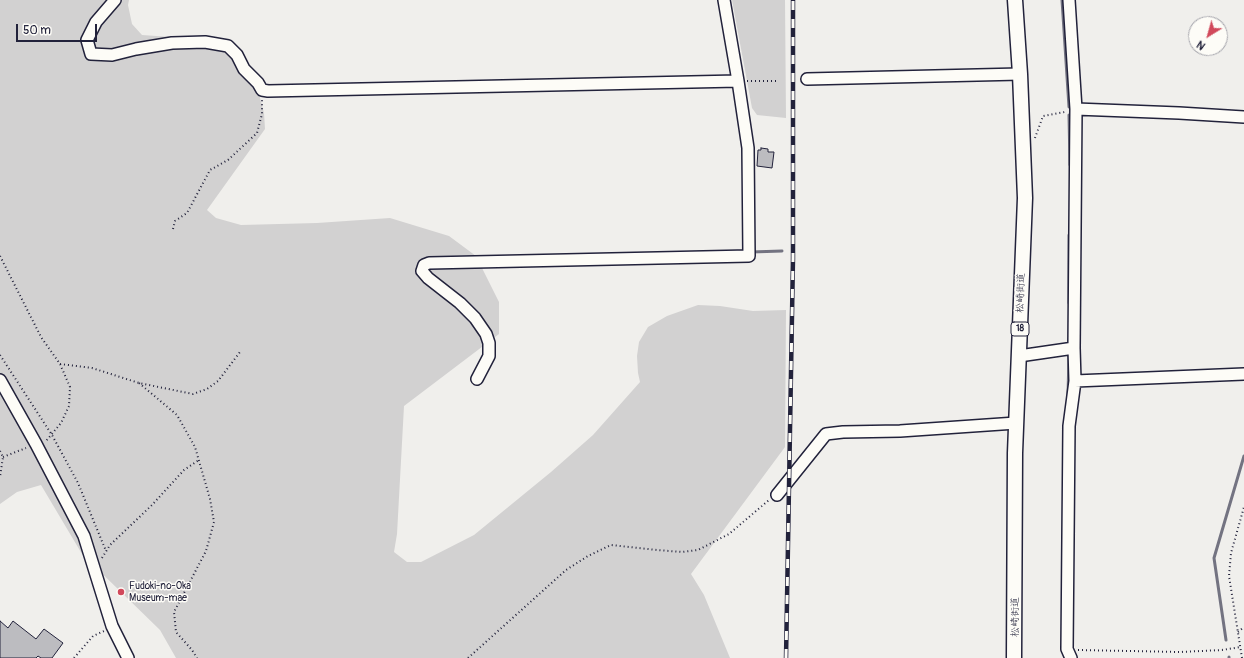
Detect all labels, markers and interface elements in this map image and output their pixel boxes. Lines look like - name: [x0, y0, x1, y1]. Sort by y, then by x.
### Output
- scale bar: [18, 16, 99, 42]
- north arrow: [1188, 16, 1228, 56]
- text: 50 m: [23, 23, 51, 38]
- text: N: [1194, 38, 1208, 53]
- street label: 松崎街道: [1014, 273, 1028, 313]
- road number: 18: [1011, 322, 1029, 336]
- place label: Fudoki-no-Oka Museum-mae: [129, 580, 191, 604]
- marker: Fudoki-no-Oka Museum-mae: [116, 587, 126, 597]
- street label: 松崎街道: [1009, 597, 1021, 637]

